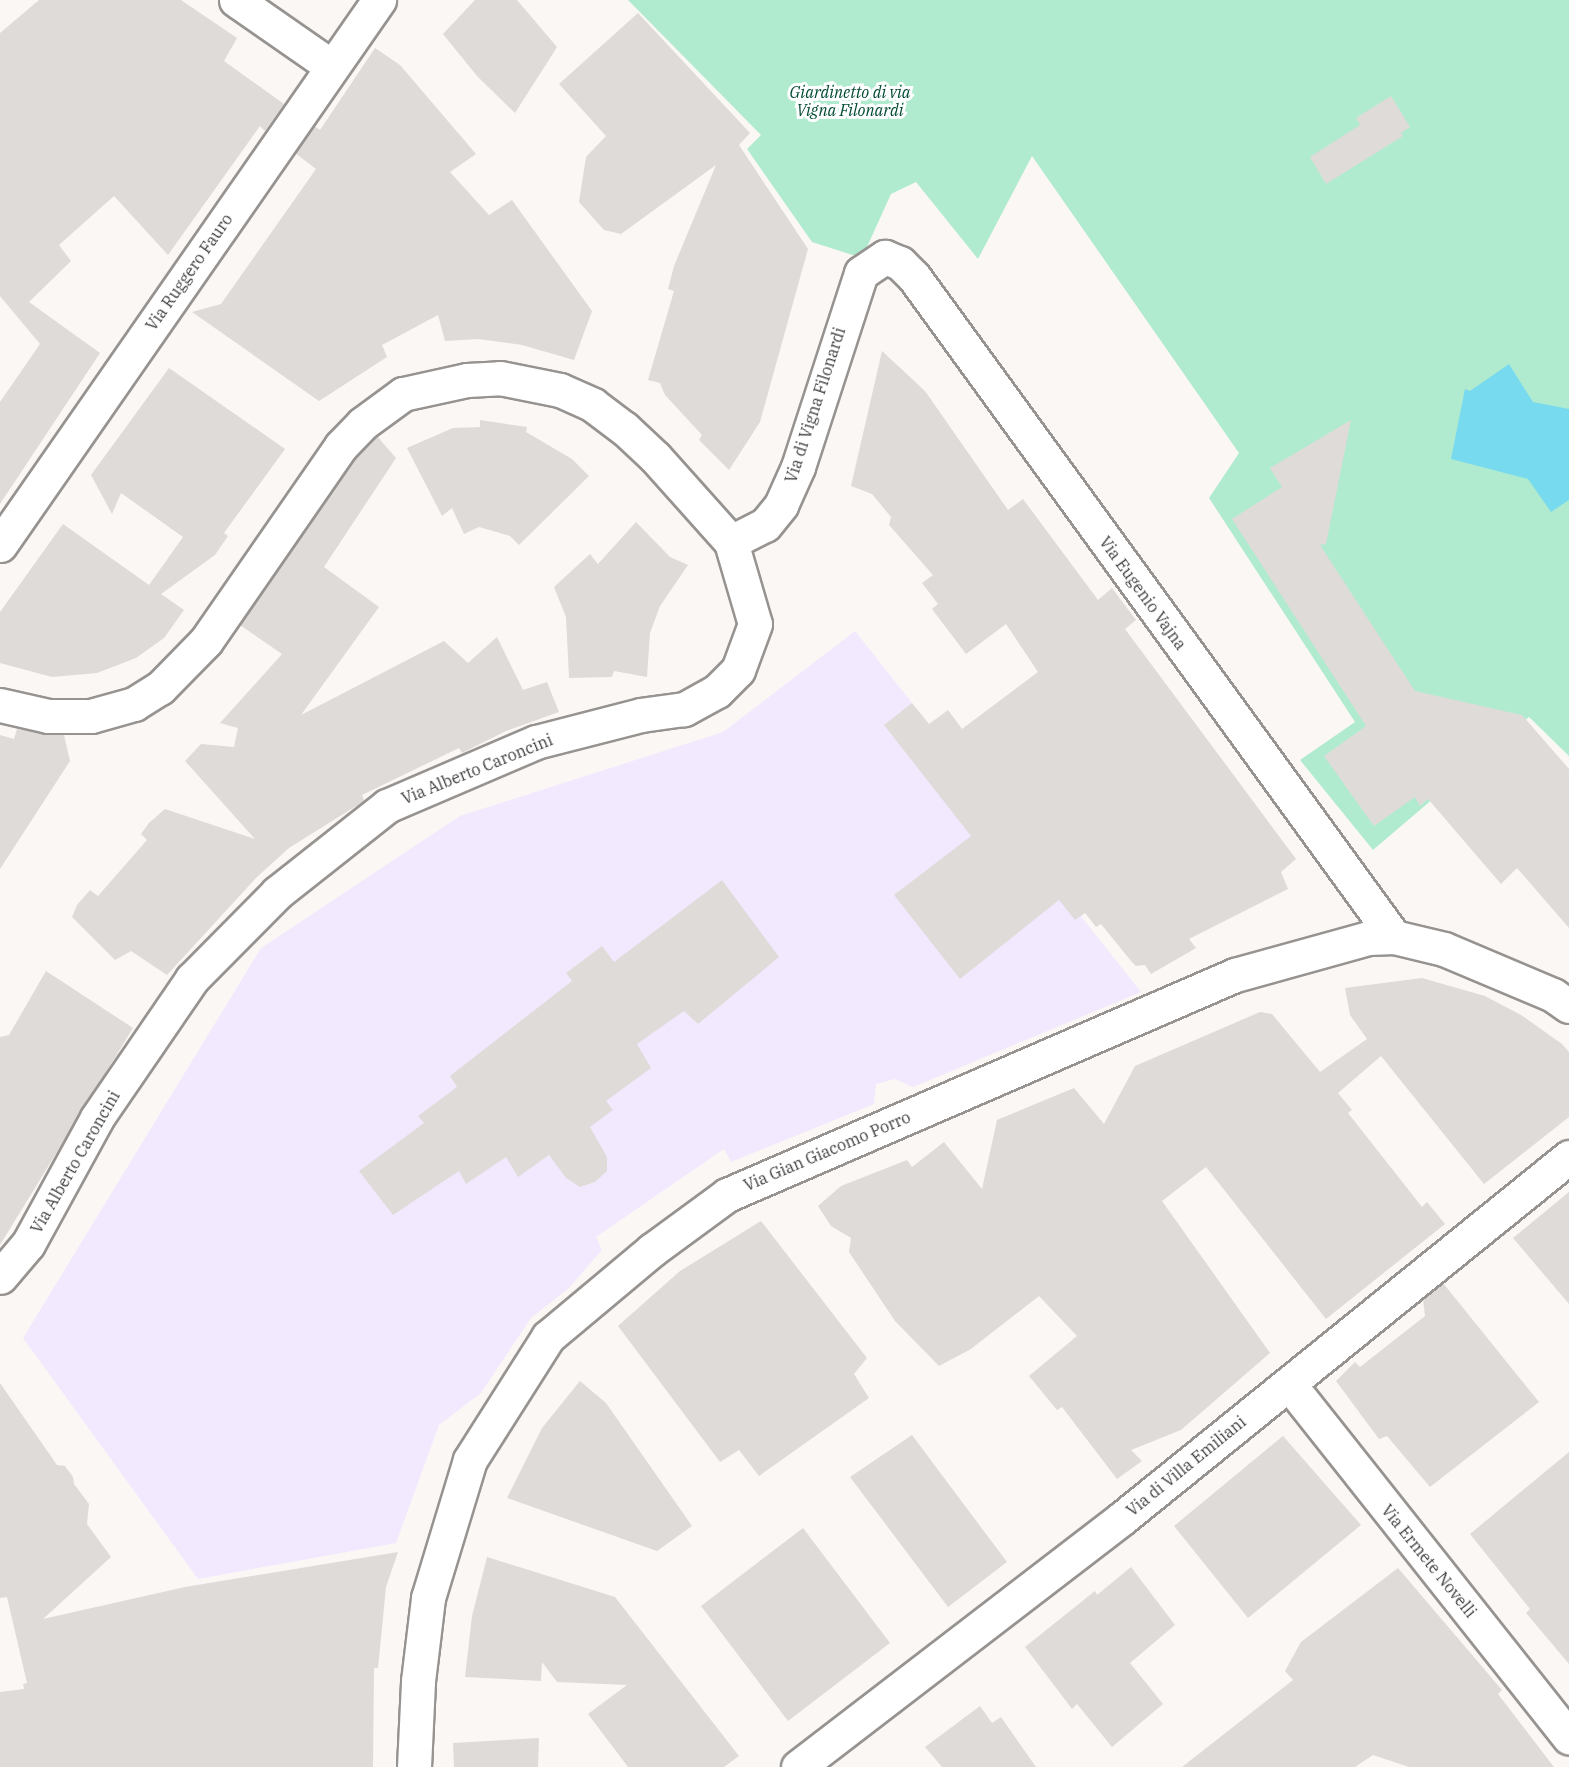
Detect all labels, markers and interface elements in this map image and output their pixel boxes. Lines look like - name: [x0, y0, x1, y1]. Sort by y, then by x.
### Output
- park label: Giardinetto di via Vigna Filonardi: [790, 82, 910, 120]
- street label: Via Ruggero Fauro: [142, 210, 236, 334]
- street label: Via di Vigna Filonardi: [781, 325, 849, 485]
- street label: Via Eugenio Vajna: [1095, 533, 1191, 653]
- street label: Via Alberto Caroncini: [399, 730, 555, 808]
- street label: Via Alberto Caroncini: [26, 1087, 124, 1237]
- street label: Via Gian Giacomo Porro: [741, 1107, 913, 1195]
- street label: Via di Villa Emiliani: [1122, 1412, 1250, 1520]
- street label: Via Ermete Novelli: [1378, 1501, 1480, 1621]

